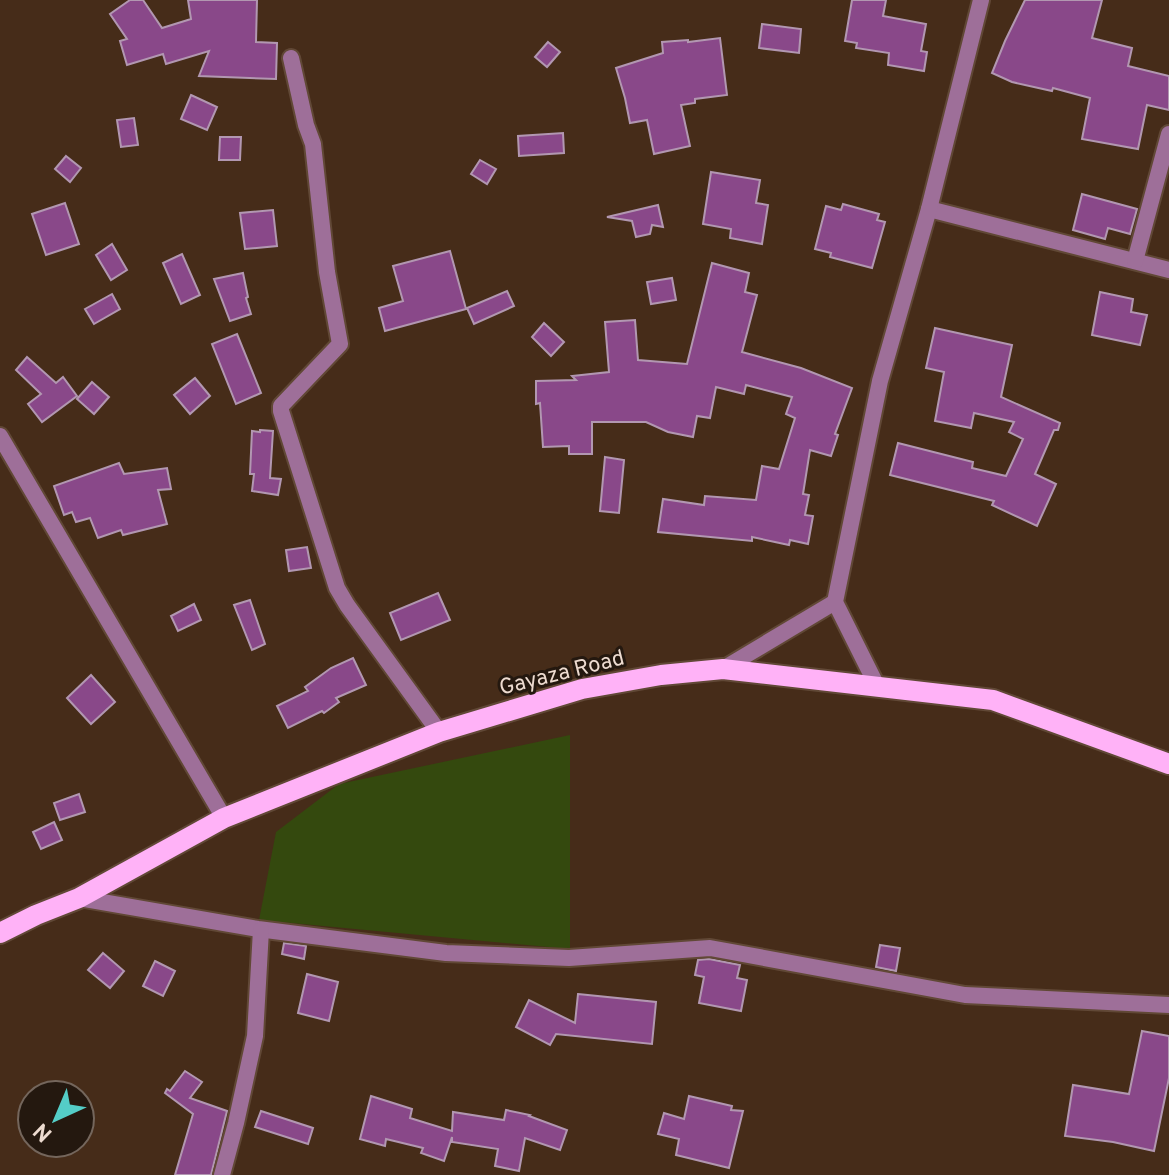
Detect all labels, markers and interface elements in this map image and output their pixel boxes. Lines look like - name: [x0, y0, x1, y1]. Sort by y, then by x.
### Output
- street label: Gayaza Road: [497, 645, 627, 703]
- north arrow: [16, 1079, 96, 1159]
- text: N: [29, 1116, 59, 1147]

